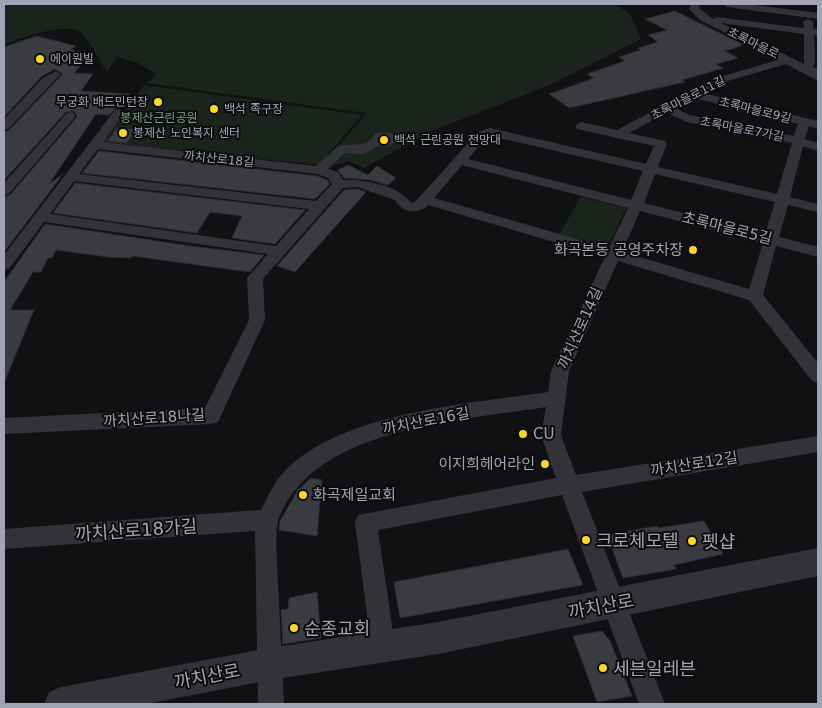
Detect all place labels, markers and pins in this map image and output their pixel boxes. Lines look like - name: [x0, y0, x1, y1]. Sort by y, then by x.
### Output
- place label: 에이원빌: [50, 52, 94, 66]
- marker: 에이원빌: [34, 53, 46, 65]
- place label: 무궁화 배드민턴장: [56, 95, 148, 109]
- marker: 무궁화 배드민턴장: [152, 96, 164, 108]
- place label: 백석 족구장: [224, 102, 283, 116]
- marker: 백석 족구장: [208, 103, 220, 115]
- place label: 봉제산 노인복지 센터: [133, 126, 240, 140]
- marker: 봉제산 노인복지 센터: [117, 127, 129, 139]
- place label: 백석 근린공원 전망대: [394, 133, 501, 147]
- marker: 백석 근린공원 전망대: [378, 134, 390, 146]
- place label: 화곡본동 공영주차장: [554, 241, 683, 259]
- marker: 화곡본동 공영주차장: [687, 244, 699, 256]
- place label: CU: [533, 425, 554, 443]
- marker: CU: [517, 428, 529, 440]
- place label: 이지희헤어라인: [438, 455, 535, 473]
- marker: 이지희헤어라인: [539, 458, 551, 470]
- place label: 화곡제일교회: [313, 486, 396, 504]
- marker: 화곡제일교회: [297, 489, 309, 501]
- place label: 크로체모텔: [596, 530, 679, 551]
- place label: 펫샵: [702, 531, 735, 552]
- marker: 크로체모텔: [580, 534, 592, 546]
- marker: 펫샵: [686, 535, 698, 547]
- place label: 순종교회: [304, 618, 370, 639]
- marker: 순종교회: [288, 622, 300, 634]
- place label: 세븐일레븐: [613, 658, 696, 679]
- marker: 세븐일레븐: [597, 662, 609, 674]

